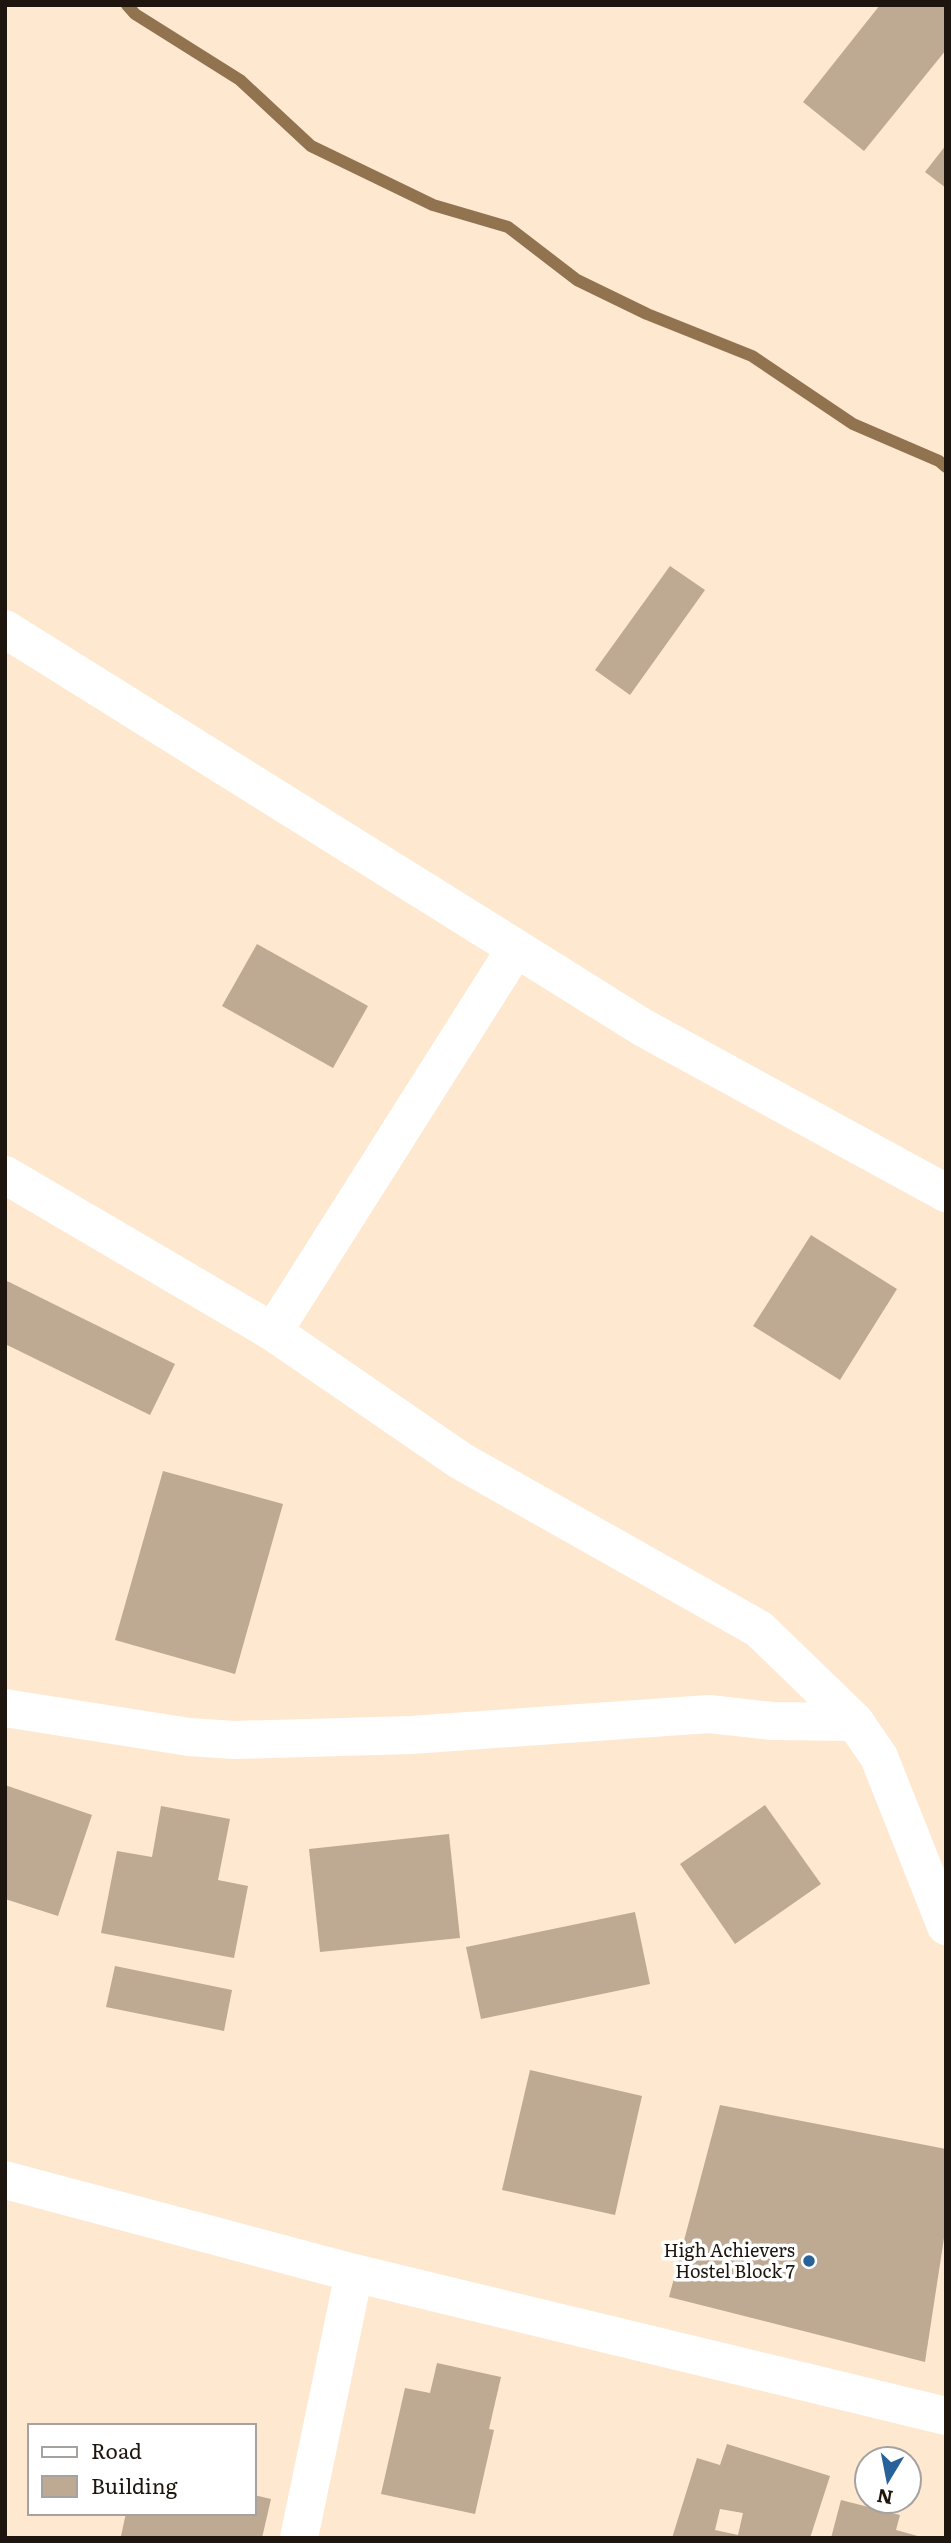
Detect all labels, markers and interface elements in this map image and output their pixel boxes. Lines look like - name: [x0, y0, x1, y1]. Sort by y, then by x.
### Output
- place label: High Achievers Hostel Block 7: [664, 2236, 795, 2284]
- marker: High Achievers Hostel Block 7: [801, 2253, 817, 2269]
- legend: [28, 2424, 256, 2515]
- text: Road: [91, 2434, 142, 2465]
- north arrow: [853, 2445, 923, 2515]
- text: Building: [91, 2469, 178, 2500]
- text: N: [875, 2483, 895, 2513]

